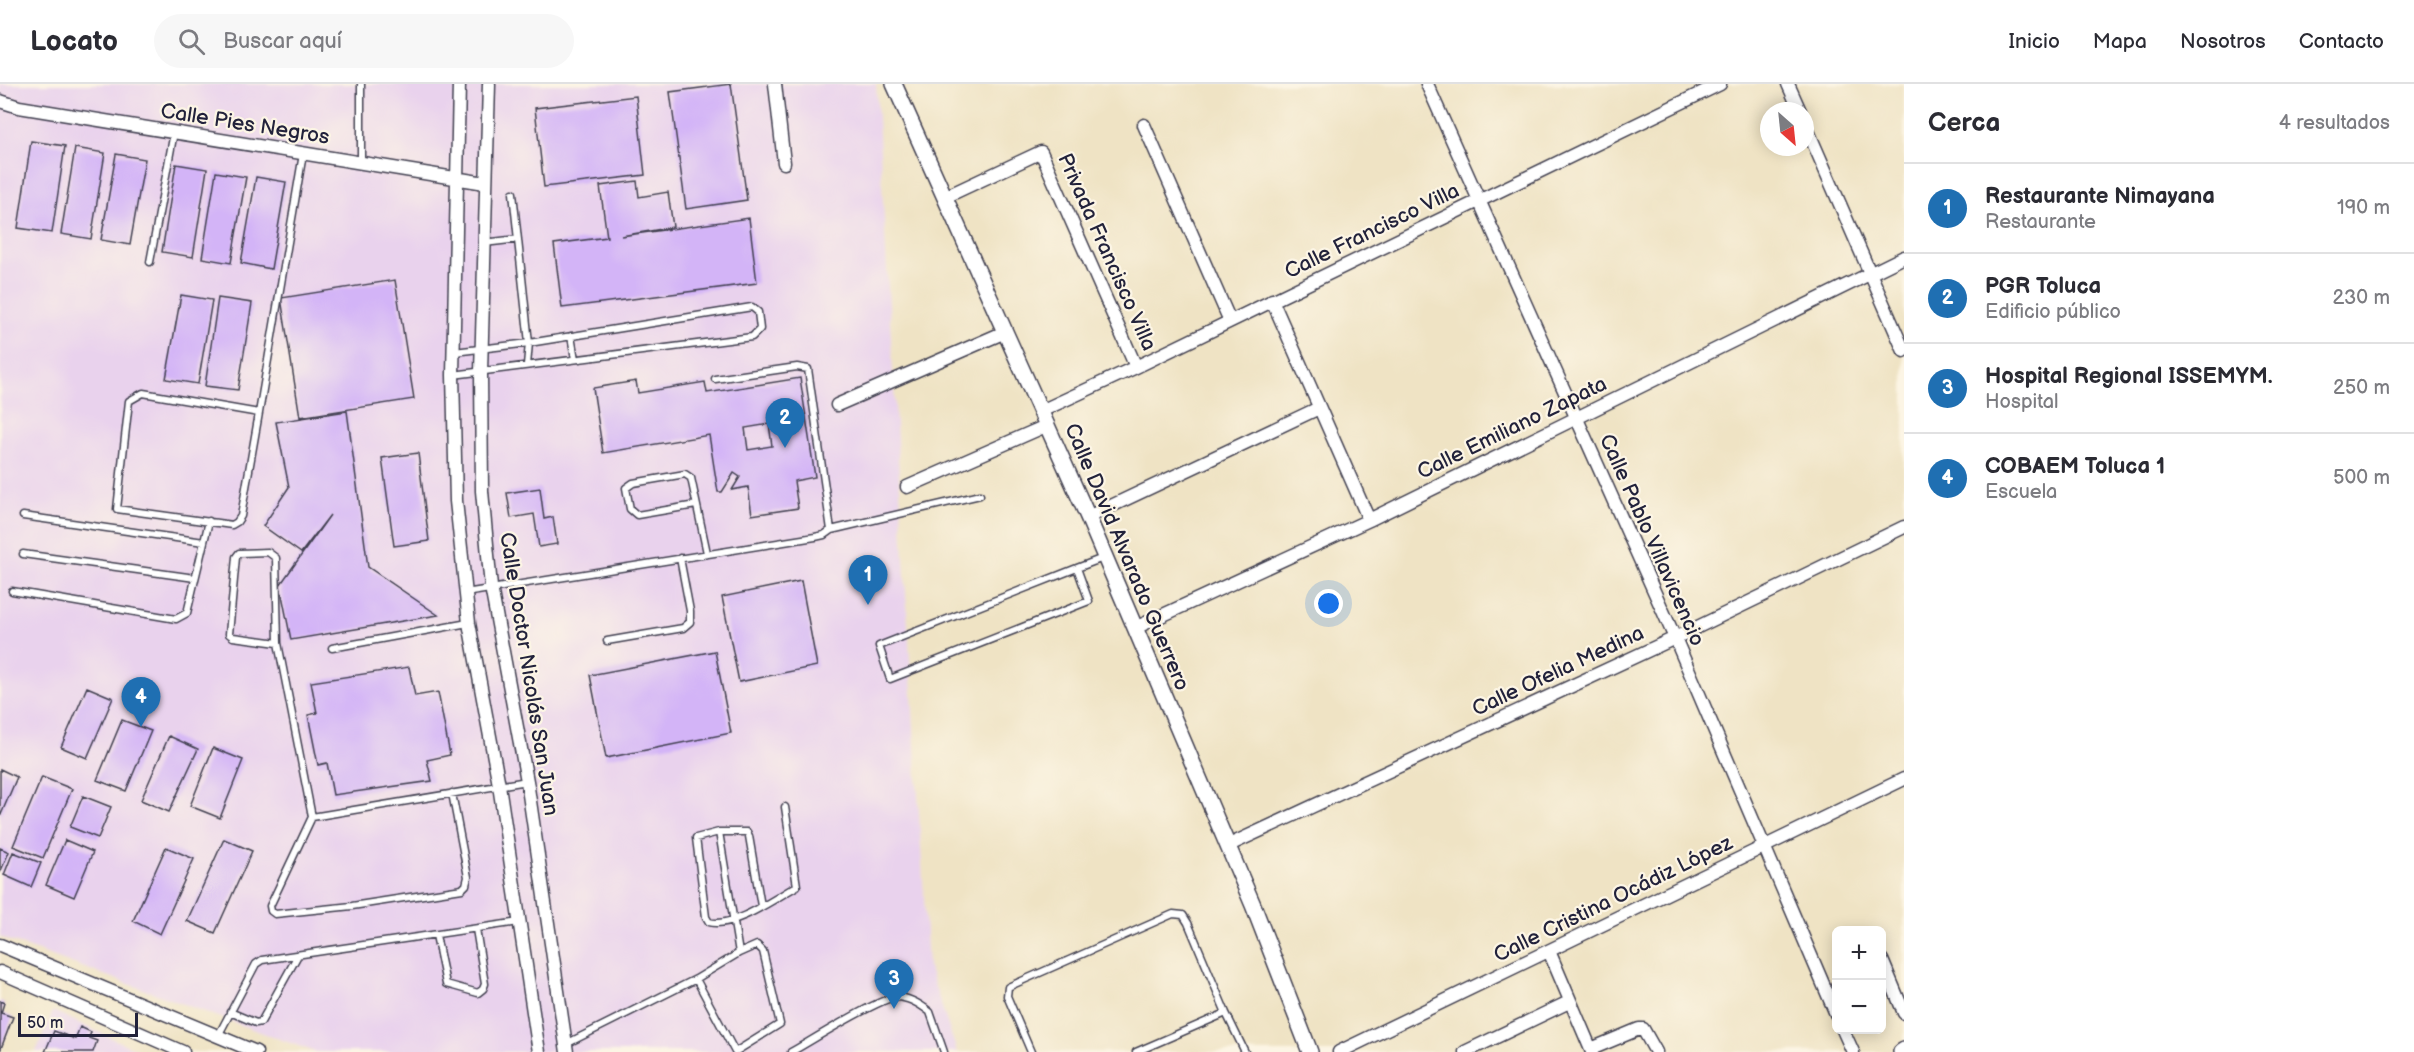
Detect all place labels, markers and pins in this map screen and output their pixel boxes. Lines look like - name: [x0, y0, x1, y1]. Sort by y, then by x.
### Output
- pin: 2: [766, 398, 804, 448]
- pin: 1: [848, 556, 888, 605]
- pin: 4: [122, 678, 160, 727]
- pin: 3: [874, 960, 914, 1009]

